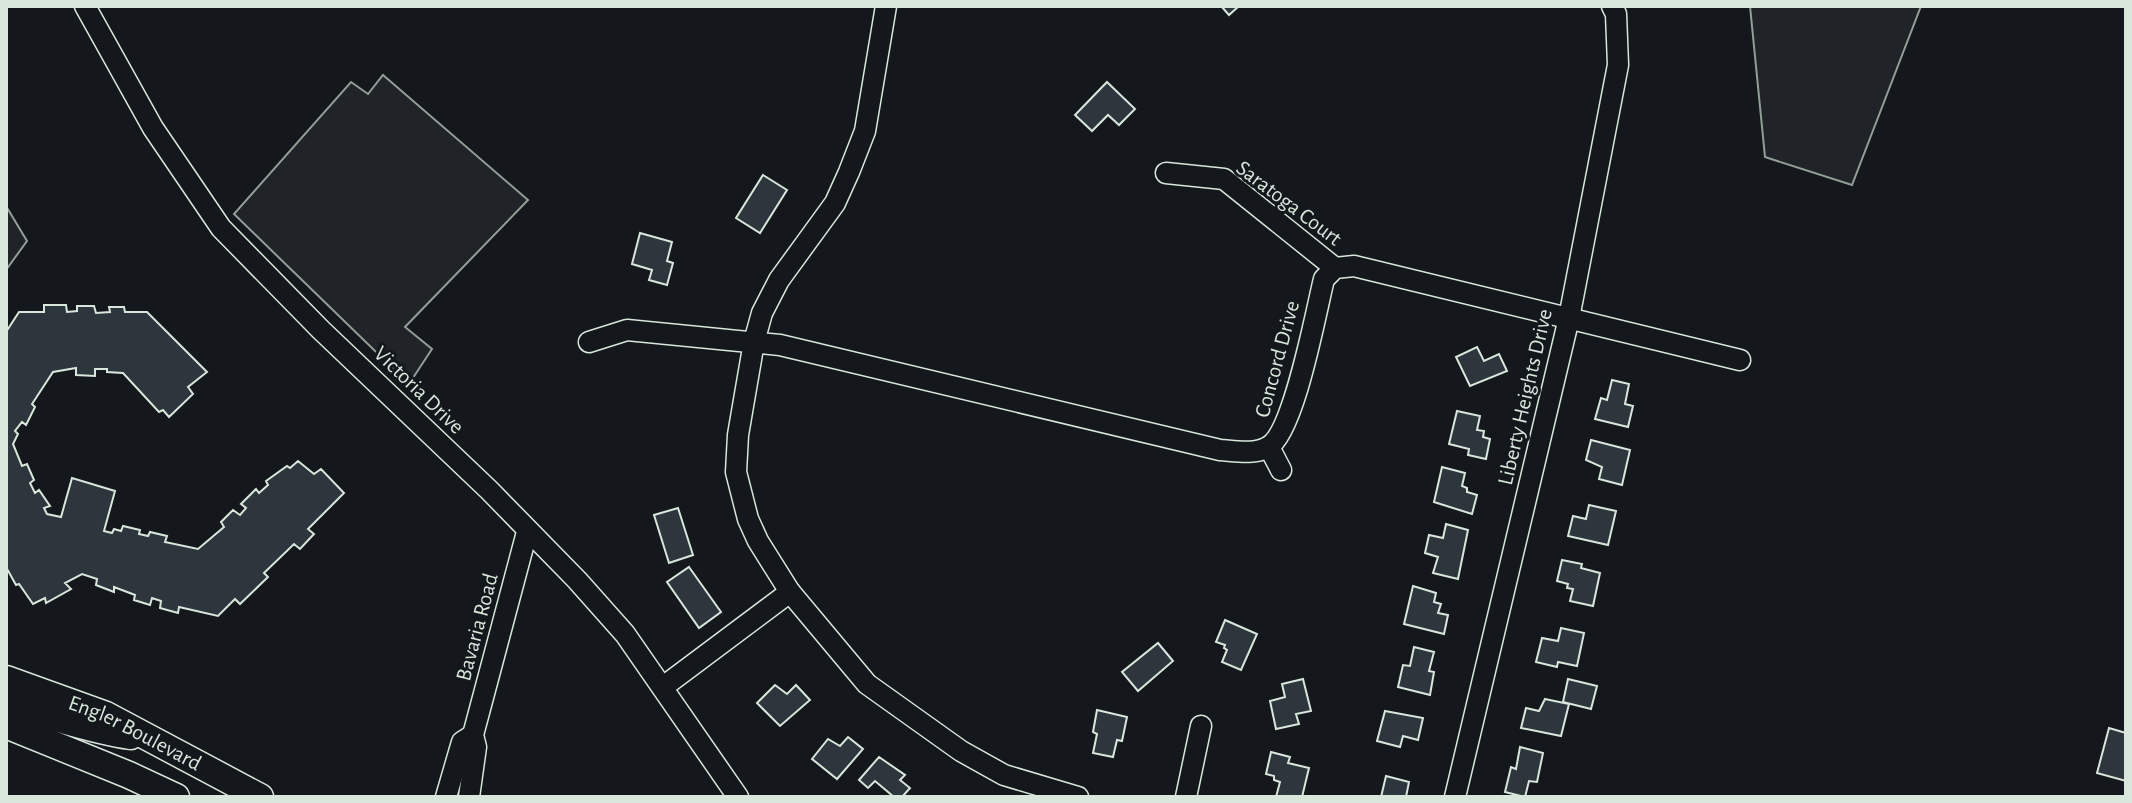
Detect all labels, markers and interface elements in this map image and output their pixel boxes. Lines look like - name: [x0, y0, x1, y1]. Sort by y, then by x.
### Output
- street label: Saratoga Court: [1232, 156, 1346, 250]
- street label: Concord Drive: [1251, 298, 1303, 420]
- street label: Liberty Heights Drive: [1494, 307, 1556, 487]
- street label: Victoria Drive: [370, 342, 468, 438]
- street label: Bavaria Road: [452, 571, 502, 683]
- street label: Engler Boulevard: [66, 691, 205, 775]

